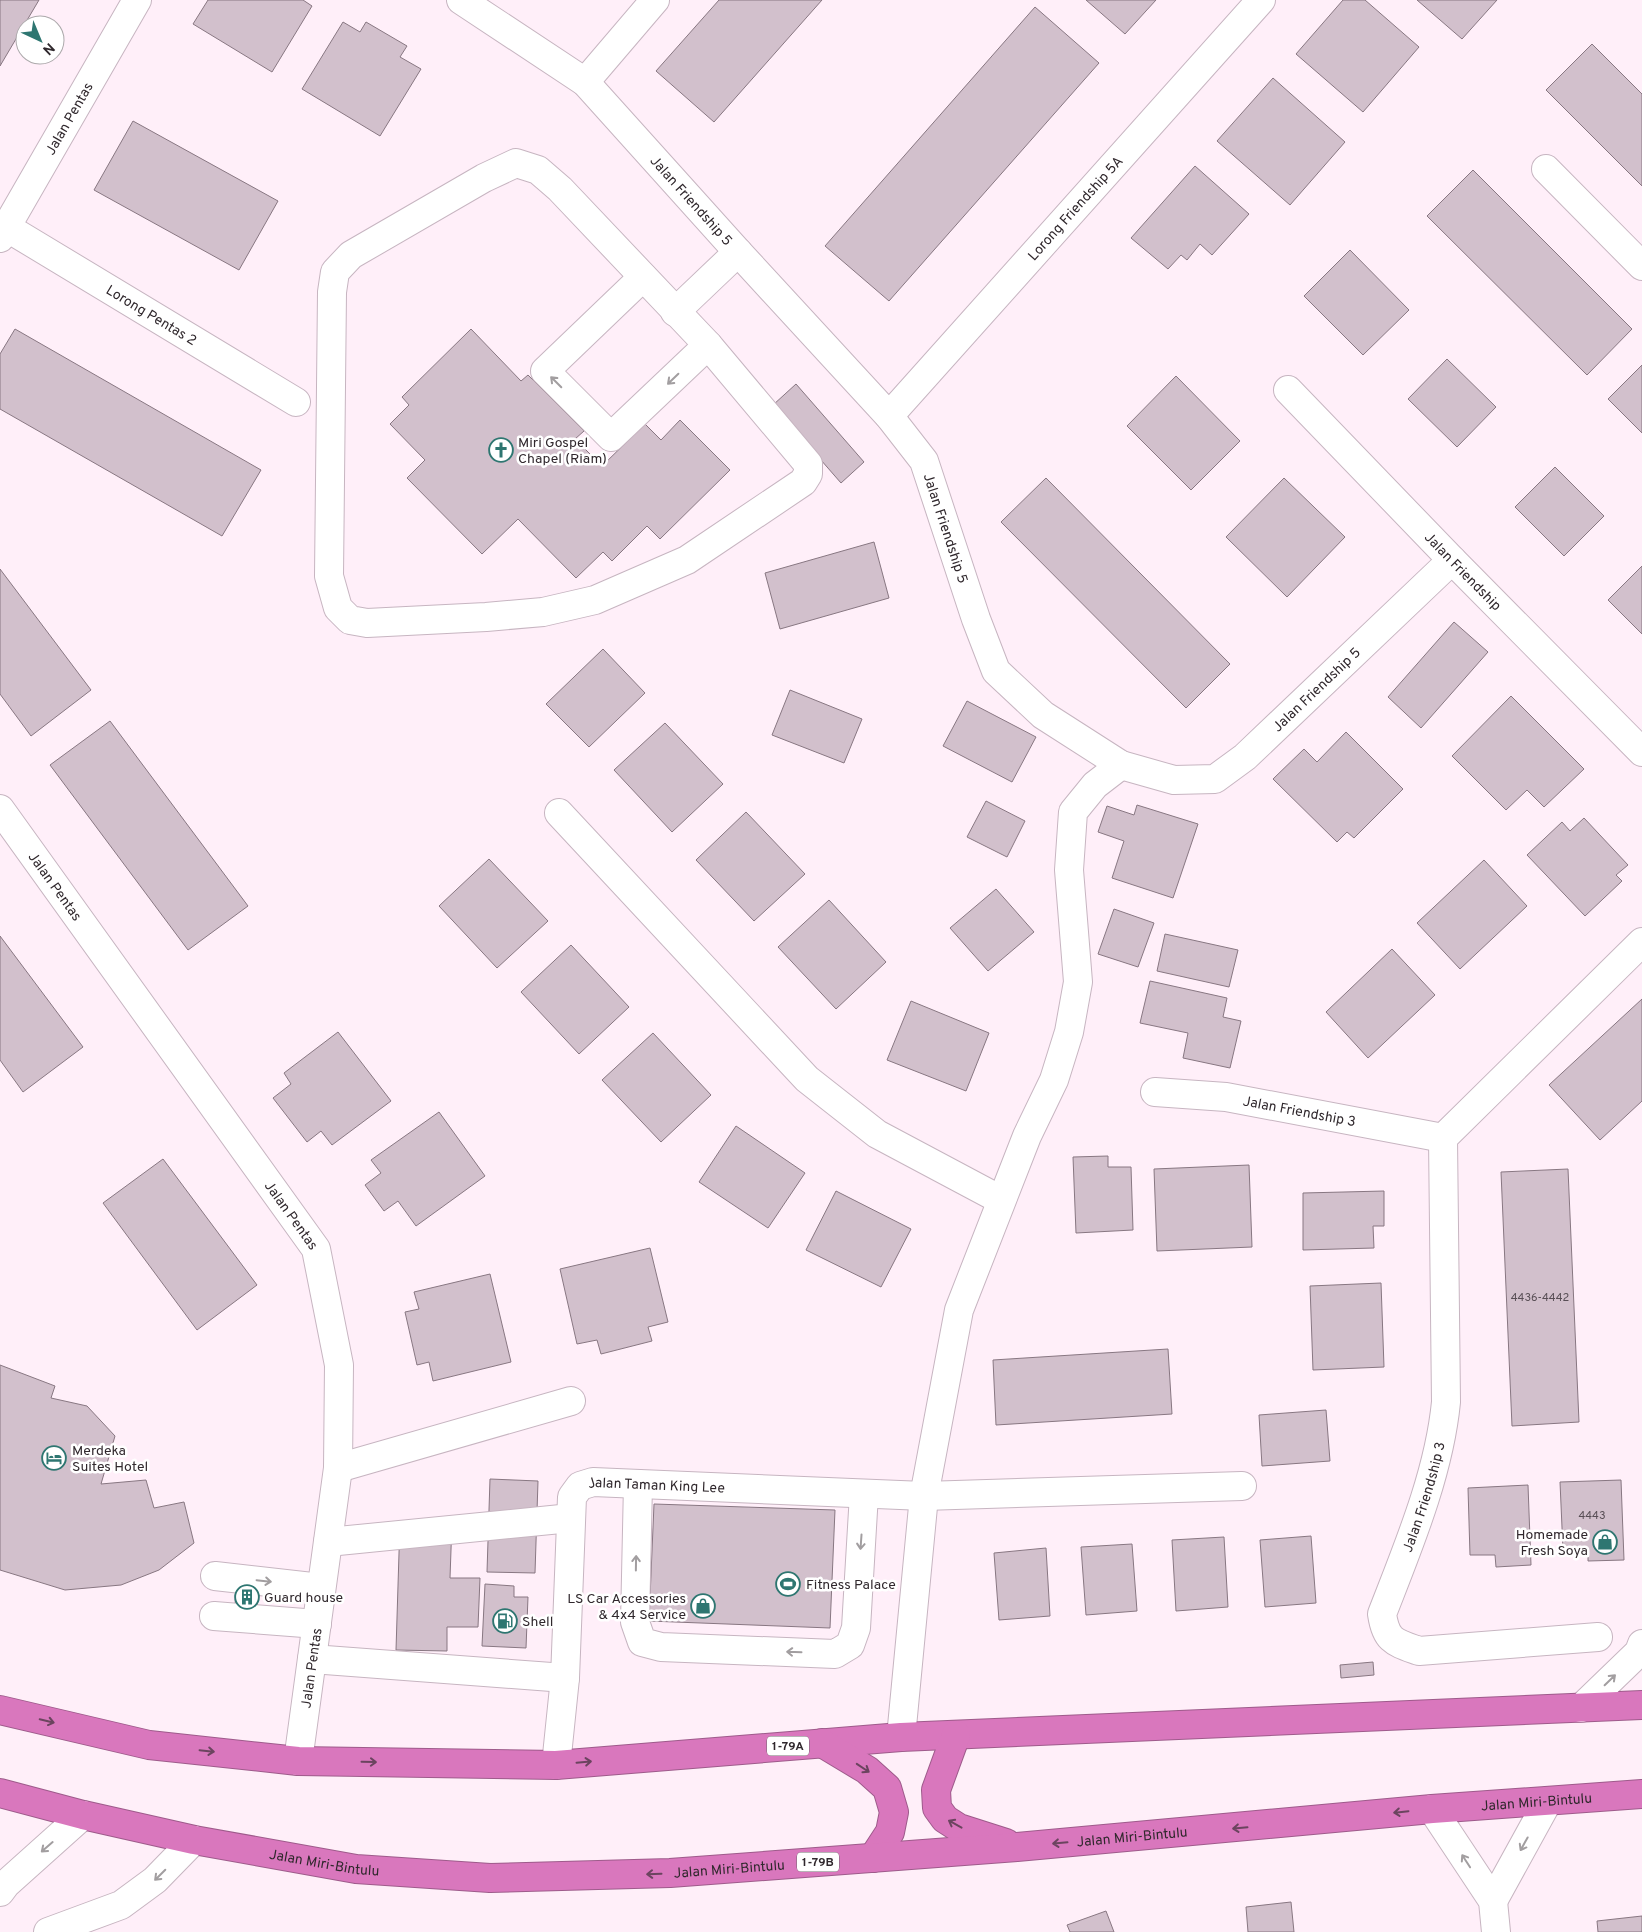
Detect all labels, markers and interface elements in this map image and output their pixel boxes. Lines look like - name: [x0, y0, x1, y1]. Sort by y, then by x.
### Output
- north arrow: [15, 15, 65, 65]
- text: N: [38, 39, 58, 58]
- street label: Jalan Pentas: [43, 80, 98, 158]
- street label: Jalan Friendship 5: [646, 153, 735, 250]
- street label: Lorong Friendship 5A: [1025, 153, 1127, 265]
- street label: Lorong Pentas 2: [102, 282, 199, 350]
- one-way arrow: [666, 373, 679, 385]
- one-way arrow: [550, 376, 562, 388]
- place label: Miri Gospel Chapel (Riam): [518, 435, 607, 468]
- church icon: Miri Gospel Chapel (Riam): [488, 437, 514, 463]
- street label: Jalan Friendship 5: [919, 471, 971, 586]
- street label: Jalan Friendship: [1420, 530, 1504, 615]
- street label: Jalan Friendship 5: [1270, 645, 1365, 736]
- street label: Jalan Pentas: [24, 849, 85, 925]
- street label: Jalan Friendship 3: [1241, 1093, 1357, 1131]
- street label: Jalan Pentas: [260, 1178, 321, 1254]
- house number: 4436-4442: [1511, 1291, 1569, 1305]
- street label: Jalan Friendship 3: [1400, 1440, 1450, 1555]
- place label: Merdeka Suites Hotel: [72, 1443, 148, 1476]
- hotel icon: Merdeka Suites Hotel: [41, 1445, 67, 1471]
- street label: Jalan Taman King Lee: [586, 1475, 725, 1498]
- house number: 4443: [1578, 1509, 1606, 1523]
- place label: Homemade Fresh Soya: [1516, 1527, 1588, 1560]
- shop icon: Homemade Fresh Soya: [1592, 1529, 1618, 1555]
- one-way arrow: [856, 1534, 866, 1550]
- one-way arrow: [631, 1555, 641, 1572]
- sports icon: Fitness Palace: [775, 1571, 801, 1597]
- one-way arrow: [256, 1577, 272, 1586]
- place label: Fitness Palace: [806, 1577, 896, 1594]
- building icon: Guard house: [234, 1584, 260, 1610]
- place label: Guard house: [264, 1590, 343, 1607]
- place label: LS Car Accessories & 4x4 Service: [567, 1591, 686, 1624]
- shop icon: LS Car Accessories & 4x4 Service: [690, 1593, 716, 1619]
- fuel station icon: Shell: [492, 1608, 518, 1634]
- place label: Shell: [522, 1614, 553, 1631]
- street label: Jalan Pentas: [298, 1627, 327, 1709]
- one-way arrow: [786, 1647, 802, 1657]
- one-way arrow: [1604, 1674, 1616, 1686]
- one-way arrow: [39, 1717, 55, 1726]
- road number: 1-79A: [767, 1736, 809, 1755]
- one-way arrow: [198, 1746, 214, 1756]
- one-way arrow: [360, 1757, 376, 1767]
- one-way arrow: [575, 1758, 591, 1767]
- one-way arrow: [856, 1763, 870, 1773]
- street label: Jalan Miri-Bintulu: [1480, 1791, 1593, 1815]
- one-way arrow: [1394, 1808, 1410, 1817]
- one-way arrow: [948, 1819, 963, 1829]
- one-way arrow: [1232, 1823, 1248, 1832]
- street label: Jalan Miri-Bintulu: [1076, 1824, 1188, 1852]
- one-way arrow: [1519, 1836, 1529, 1851]
- one-way arrow: [1053, 1838, 1069, 1848]
- one-way arrow: [40, 1842, 53, 1853]
- street label: Jalan Miri-Bintulu: [268, 1847, 380, 1881]
- road number: 1-79B: [797, 1852, 839, 1871]
- one-way arrow: [1461, 1854, 1471, 1868]
- street label: Jalan Miri-Bintulu: [673, 1857, 786, 1883]
- one-way arrow: [153, 1869, 166, 1881]
- one-way arrow: [646, 1869, 662, 1878]

